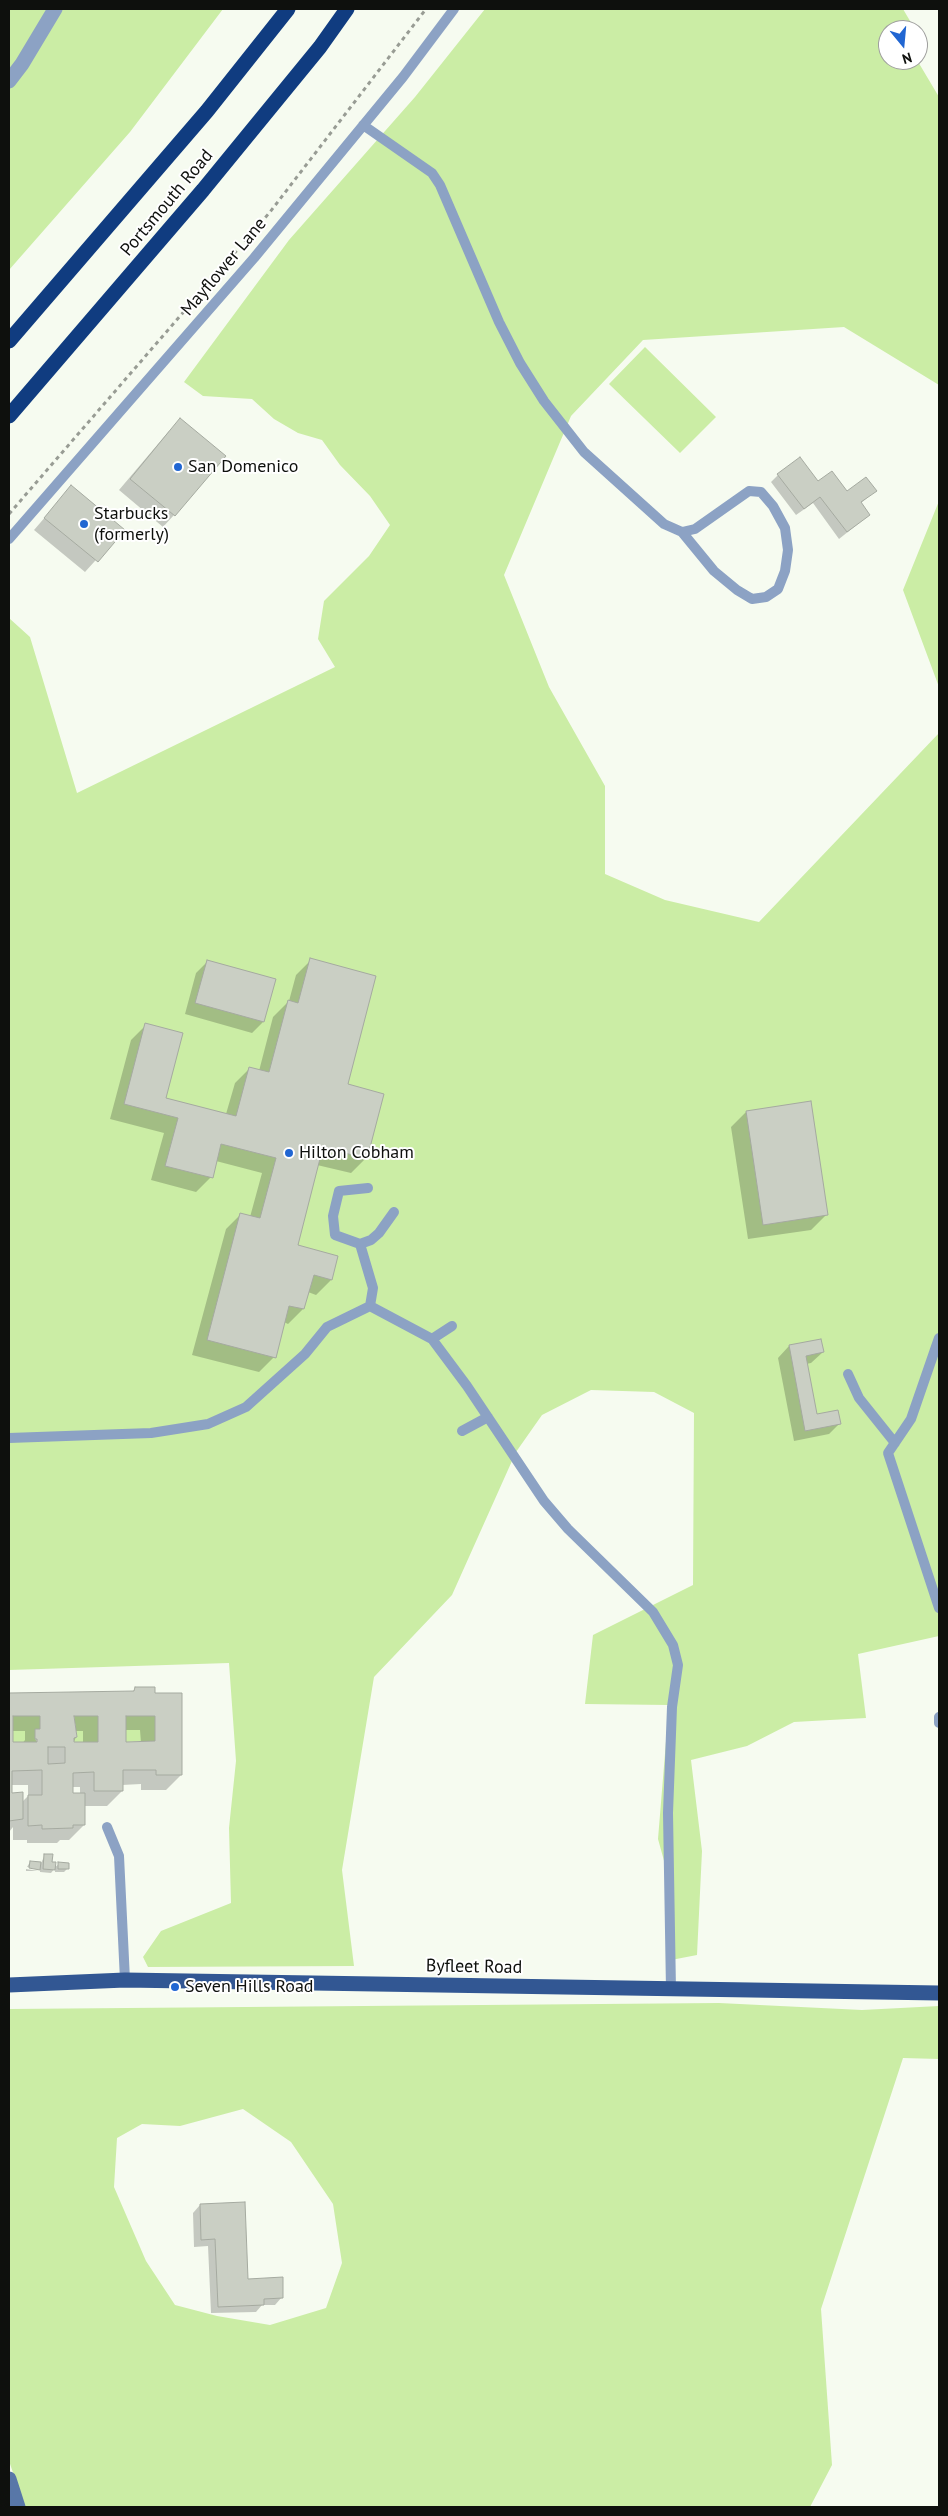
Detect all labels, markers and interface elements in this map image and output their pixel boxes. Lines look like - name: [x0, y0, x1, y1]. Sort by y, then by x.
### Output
- north arrow: [878, 20, 928, 70]
- text: N: [900, 48, 914, 68]
- street label: Portsmouth Road: [116, 145, 218, 261]
- street label: Mayflower Lane: [177, 214, 271, 320]
- place label: San Domenico: [188, 456, 298, 478]
- marker: San Domenico: [172, 461, 184, 473]
- place label: Starbucks (formerly): [94, 503, 169, 546]
- marker: Starbucks (formerly): [78, 518, 90, 530]
- place label: Hilton Cobham: [299, 1142, 414, 1164]
- marker: Hilton Cobham: [283, 1147, 295, 1159]
- street label: Byfleet Road: [426, 1955, 522, 1979]
- place label: Seven Hills Road: [185, 1976, 314, 1998]
- marker: Seven Hills Road: [169, 1981, 181, 1993]

